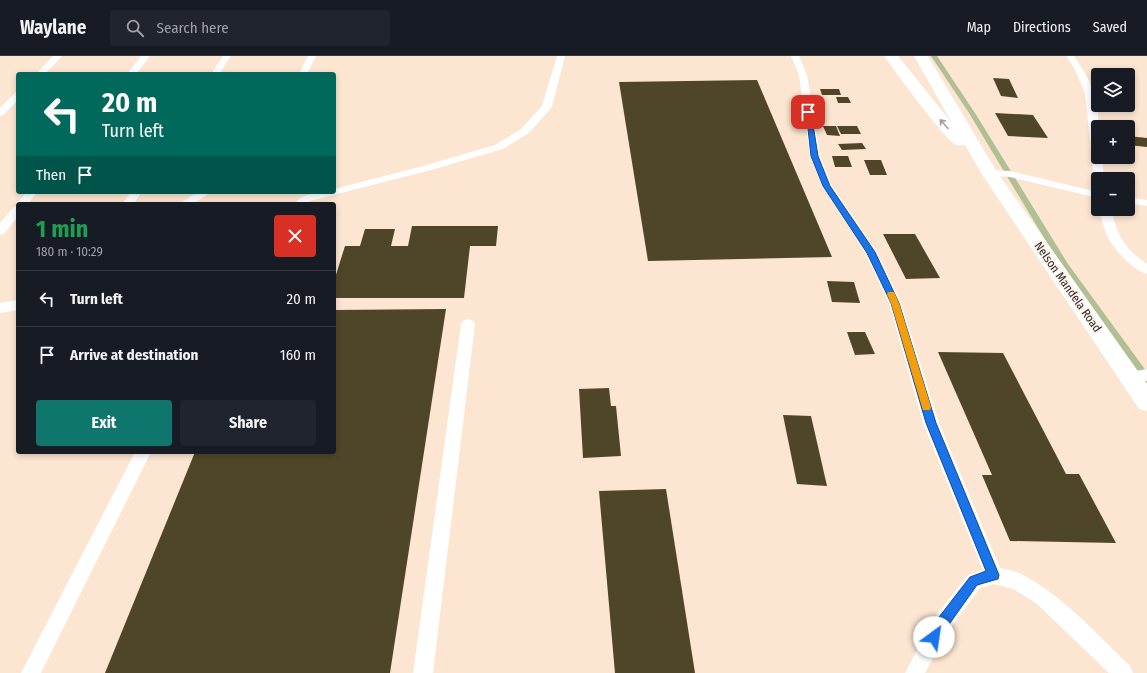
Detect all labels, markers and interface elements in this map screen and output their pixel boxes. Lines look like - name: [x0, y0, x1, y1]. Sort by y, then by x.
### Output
- search box: [110, 10, 390, 46]
- text: Waylane: [20, 16, 86, 39]
- icon: search: [124, 17, 146, 39]
- text: Search here: [156, 19, 229, 37]
- text: Map: [967, 19, 991, 36]
- text: Directions: [1013, 19, 1071, 36]
- text: Saved: [1093, 19, 1127, 36]
- map controls: [1091, 68, 1135, 216]
- button: layers: [1091, 68, 1135, 112]
- text: 20 m: [102, 86, 157, 119]
- icon: left: [36, 88, 88, 140]
- pin: [791, 95, 825, 129]
- icon: arrive: [797, 101, 819, 123]
- one-way arrow: [939, 119, 949, 129]
- text: Turn left: [102, 120, 164, 142]
- button: +: [1091, 120, 1135, 164]
- icon: arrive: [74, 164, 96, 186]
- text: Then: [36, 166, 66, 184]
- button: −: [1091, 172, 1135, 216]
- text: 1 min: [36, 215, 88, 243]
- button: close: [274, 215, 316, 257]
- street label: Nelson Mandela Road: [1032, 239, 1104, 335]
- text: 180 m · 10:29: [36, 244, 103, 259]
- icon: left: [36, 288, 58, 310]
- text: Turn left: [70, 290, 123, 308]
- text: 20 m: [287, 290, 316, 308]
- icon: arrive: [36, 344, 58, 366]
- text: Arrive at destination: [70, 346, 198, 364]
- text: 160 m: [280, 346, 316, 364]
- button: Exit: [36, 400, 172, 446]
- button: Share: [180, 400, 316, 446]
- position arrow: [913, 616, 955, 658]

